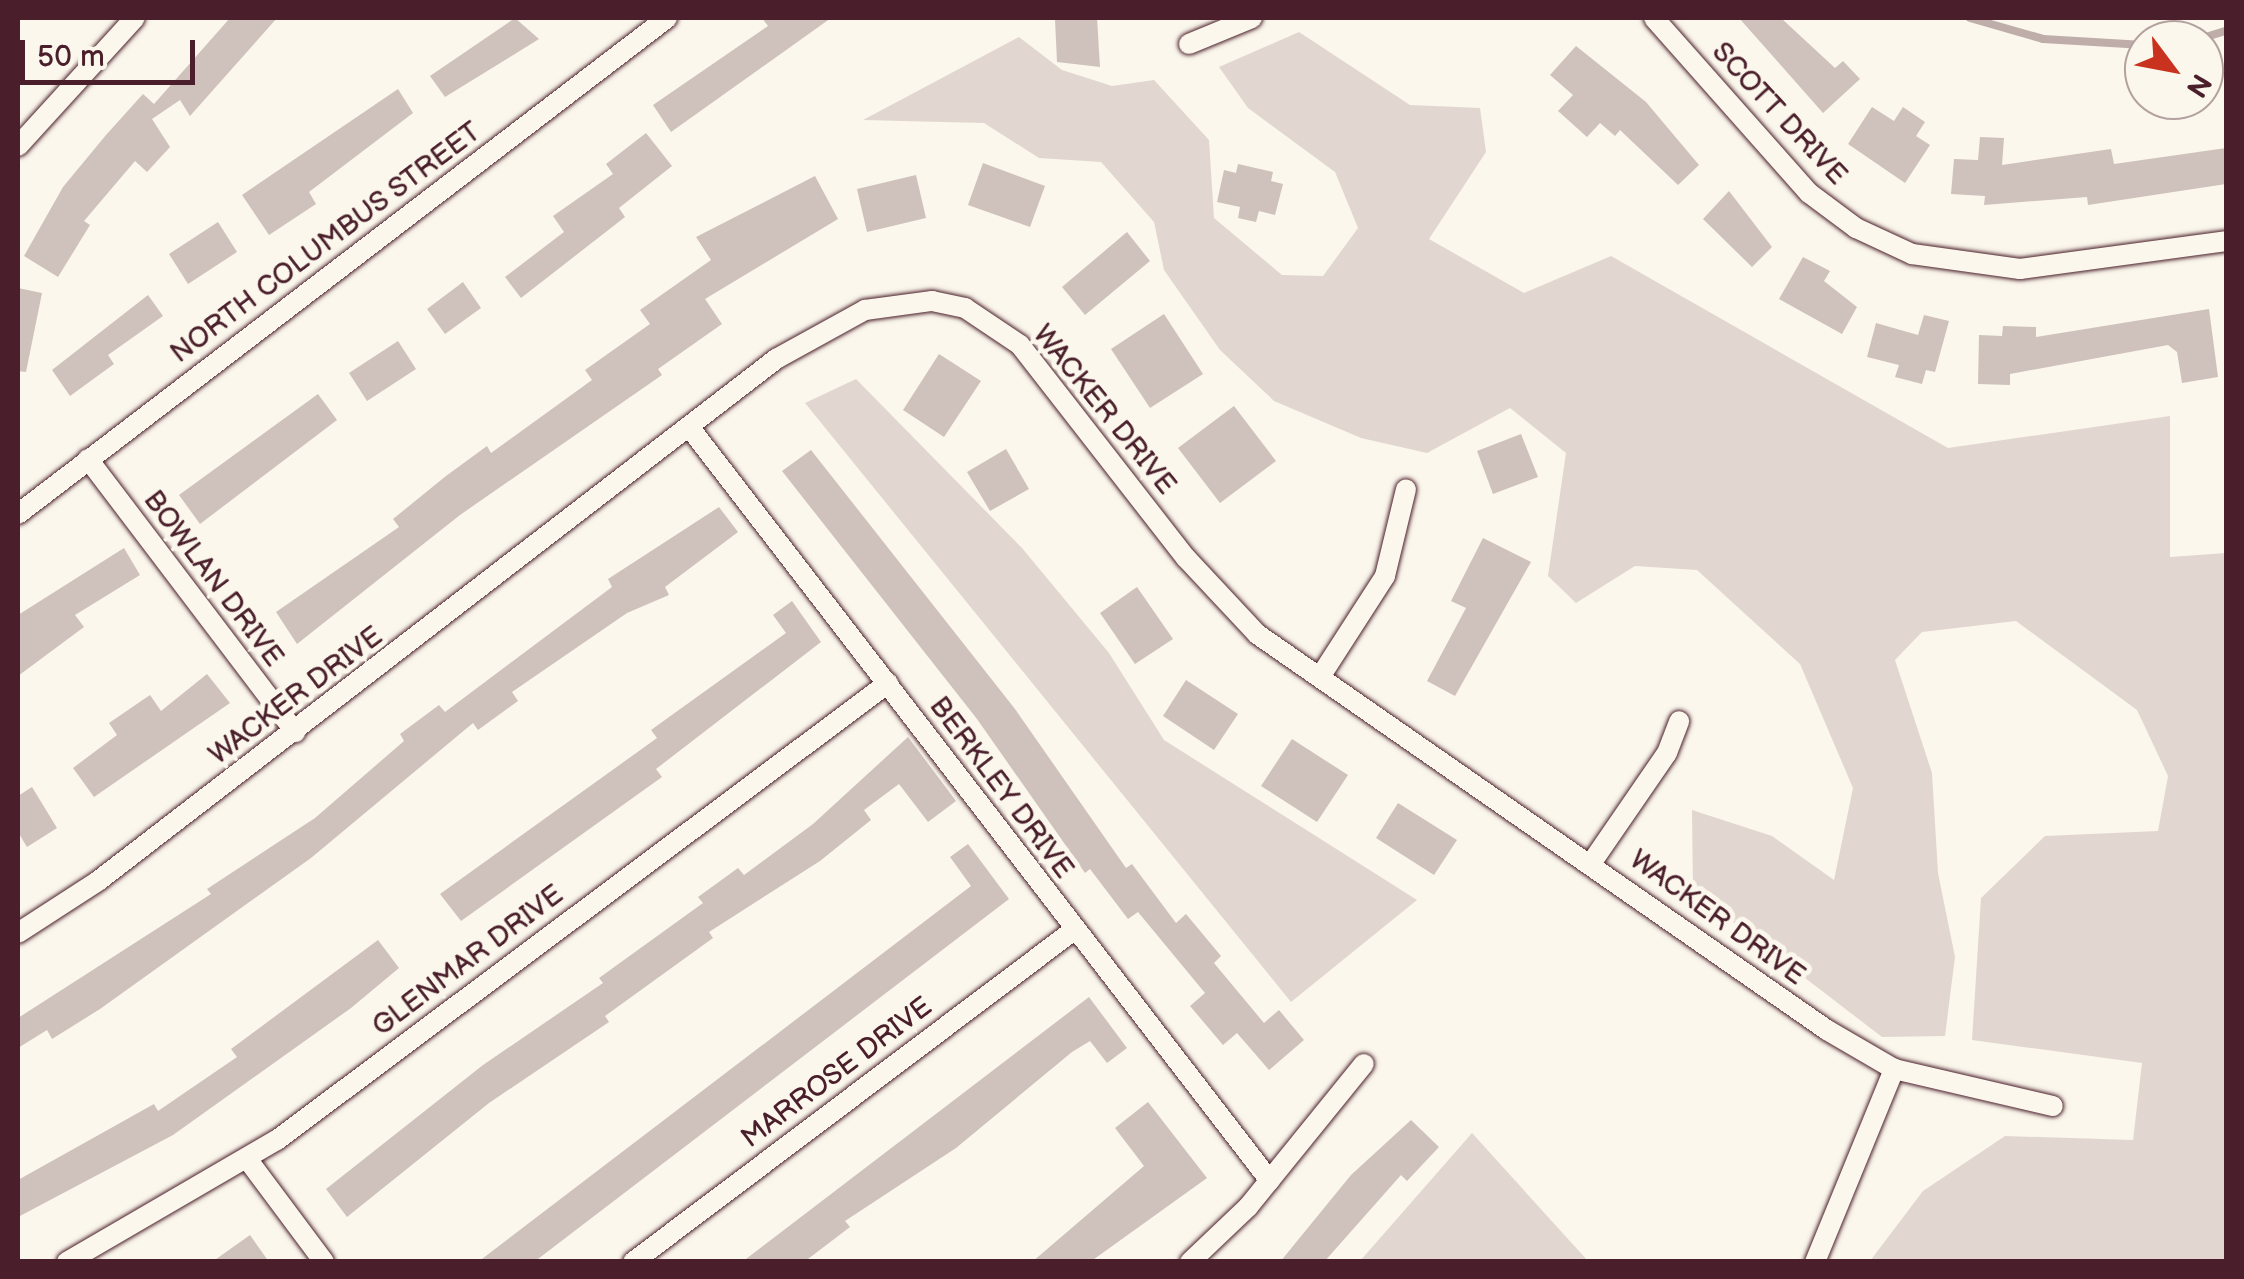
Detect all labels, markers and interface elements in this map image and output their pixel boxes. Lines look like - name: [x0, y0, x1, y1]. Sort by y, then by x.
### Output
- scale bar: [25, 20, 200, 82]
- north arrow: [2124, 20, 2224, 120]
- street label: SCOTT DRIVE: [1704, 36, 1854, 192]
- text: 50 m: [37, 39, 105, 75]
- text: N: [2179, 67, 2218, 103]
- street label: NORTH COLUMBUS STREET: [164, 115, 488, 371]
- street label: WACKER DRIVE: [1025, 318, 1183, 502]
- street label: BOWLAN DRIVE: [136, 484, 290, 674]
- street label: WACKER DRIVE: [203, 620, 389, 772]
- street label: BERKLEY DRIVE: [922, 691, 1080, 885]
- street label: WACKER DRIVE: [1623, 843, 1811, 993]
- street label: GLENMAR DRIVE: [366, 878, 570, 1044]
- street label: MARROSE DRIVE: [735, 990, 939, 1156]

